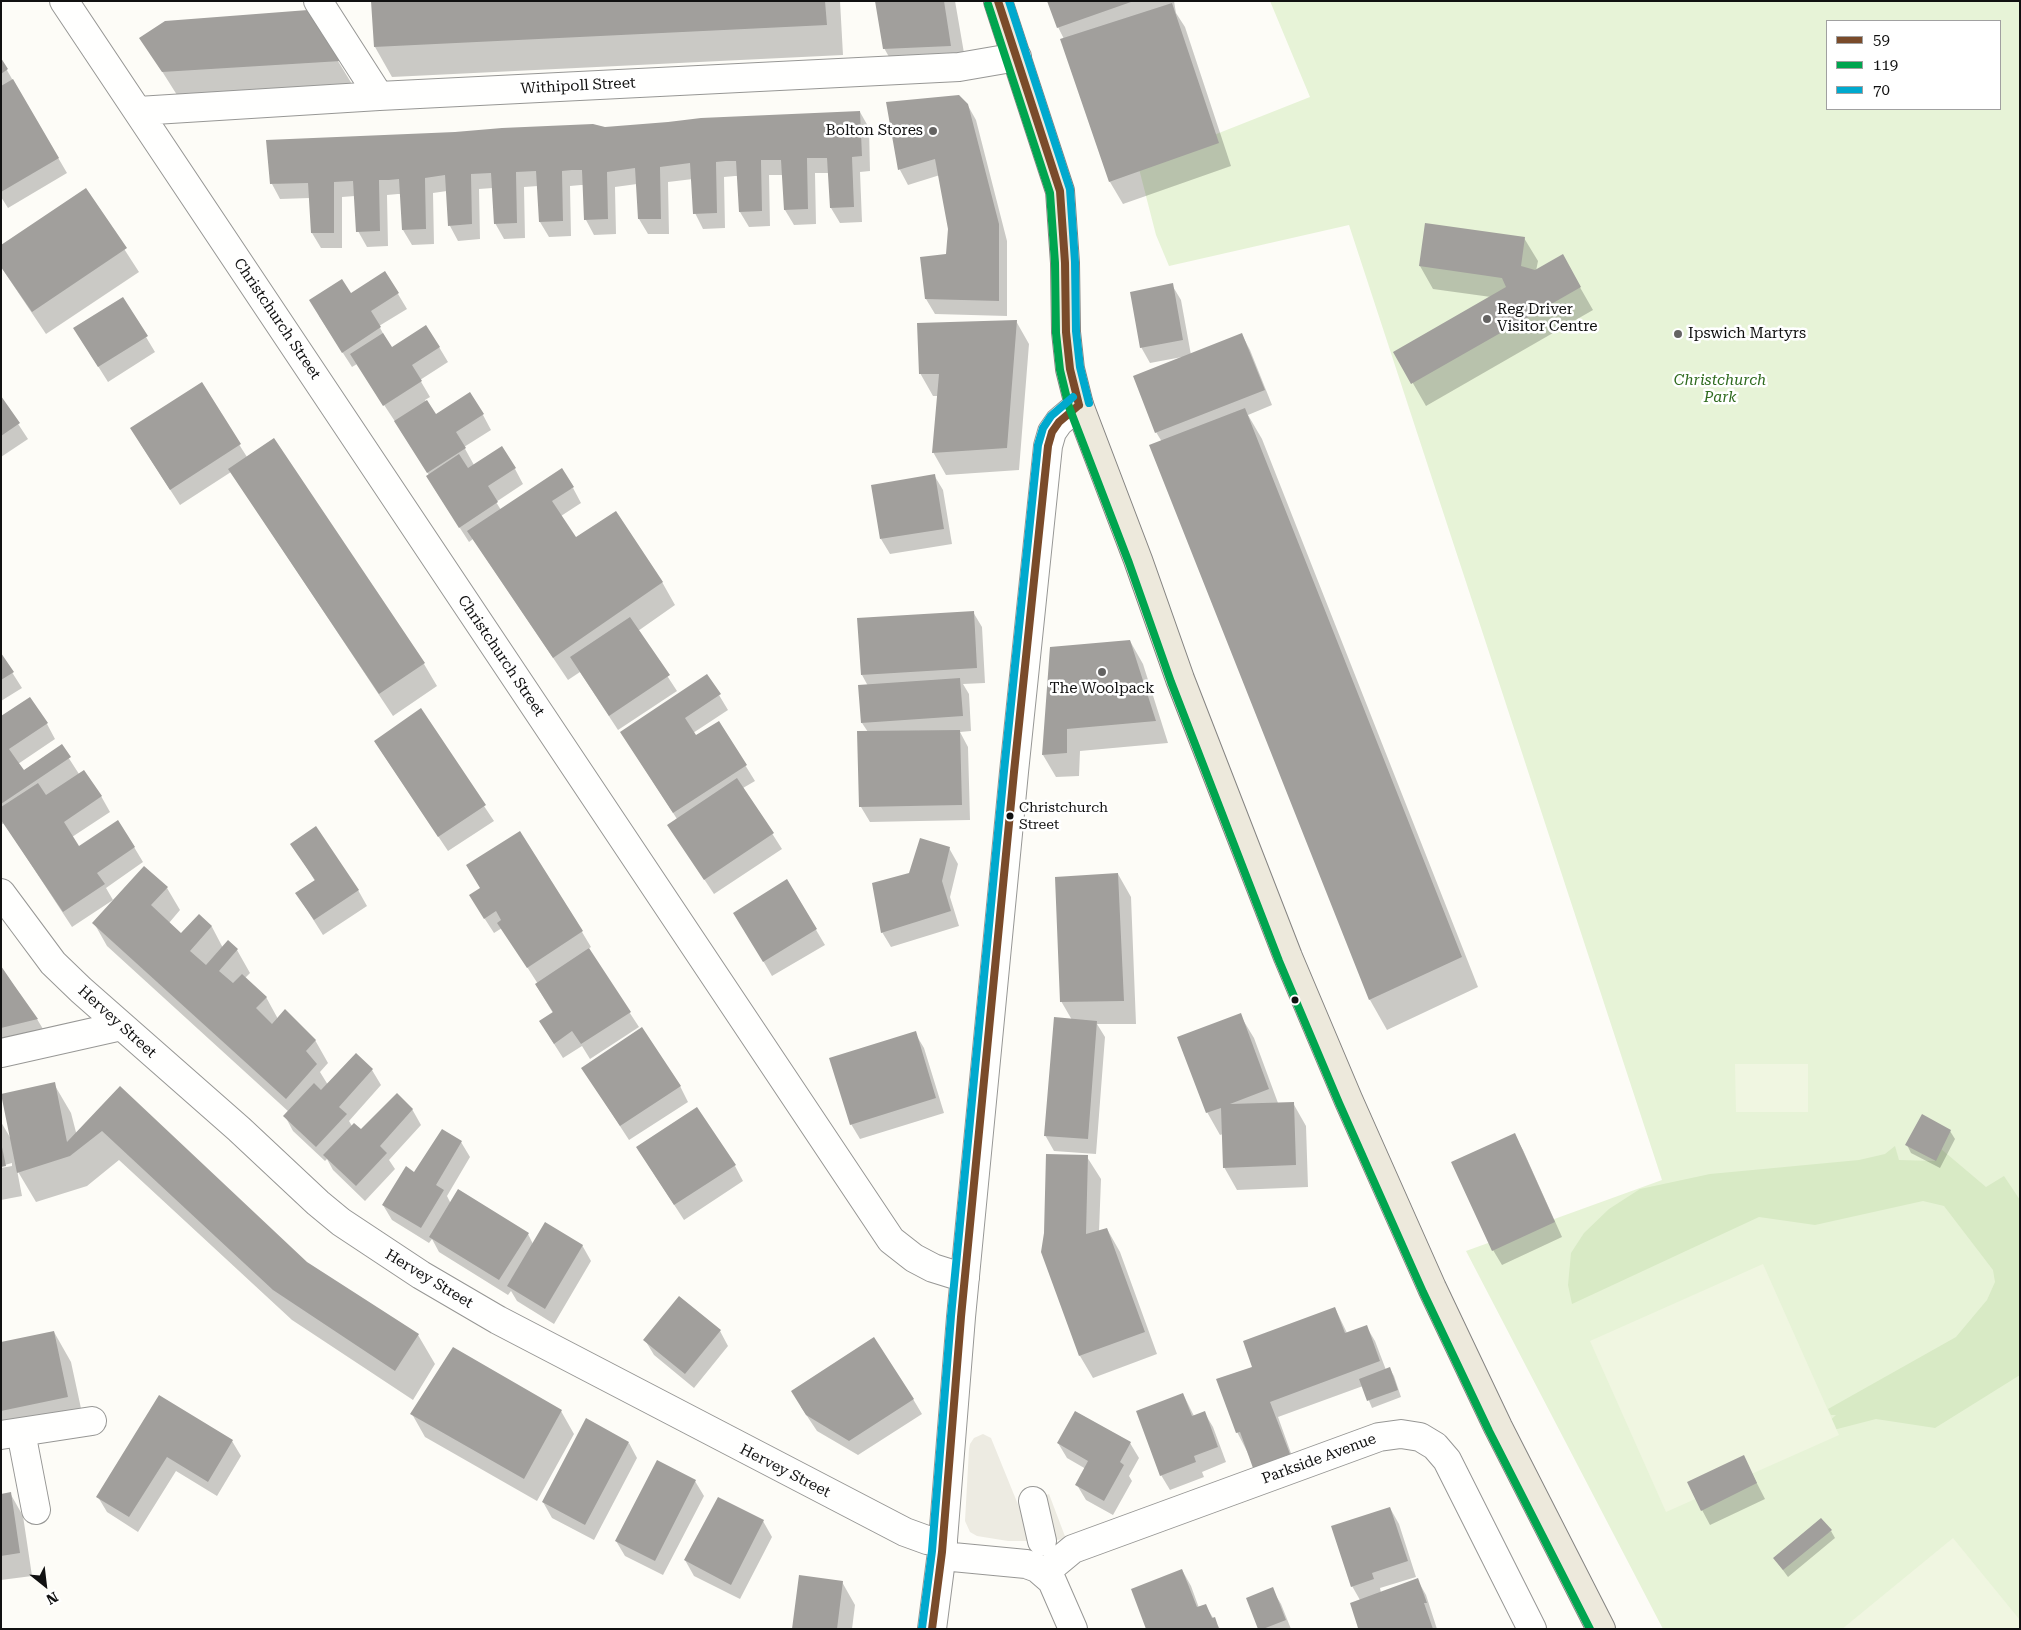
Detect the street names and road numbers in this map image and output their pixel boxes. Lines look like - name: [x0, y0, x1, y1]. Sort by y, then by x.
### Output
- street label: Withipoll Street: [520, 74, 636, 98]
- street label: Christchurch Street: [230, 255, 324, 383]
- street label: Christchurch Street: [454, 592, 548, 720]
- street label: Hervey Street: [74, 982, 160, 1062]
- street label: Hervey Street: [382, 1246, 476, 1312]
- street label: Parkside Avenue: [1259, 1430, 1379, 1488]
- street label: Hervey Street: [737, 1440, 833, 1502]

